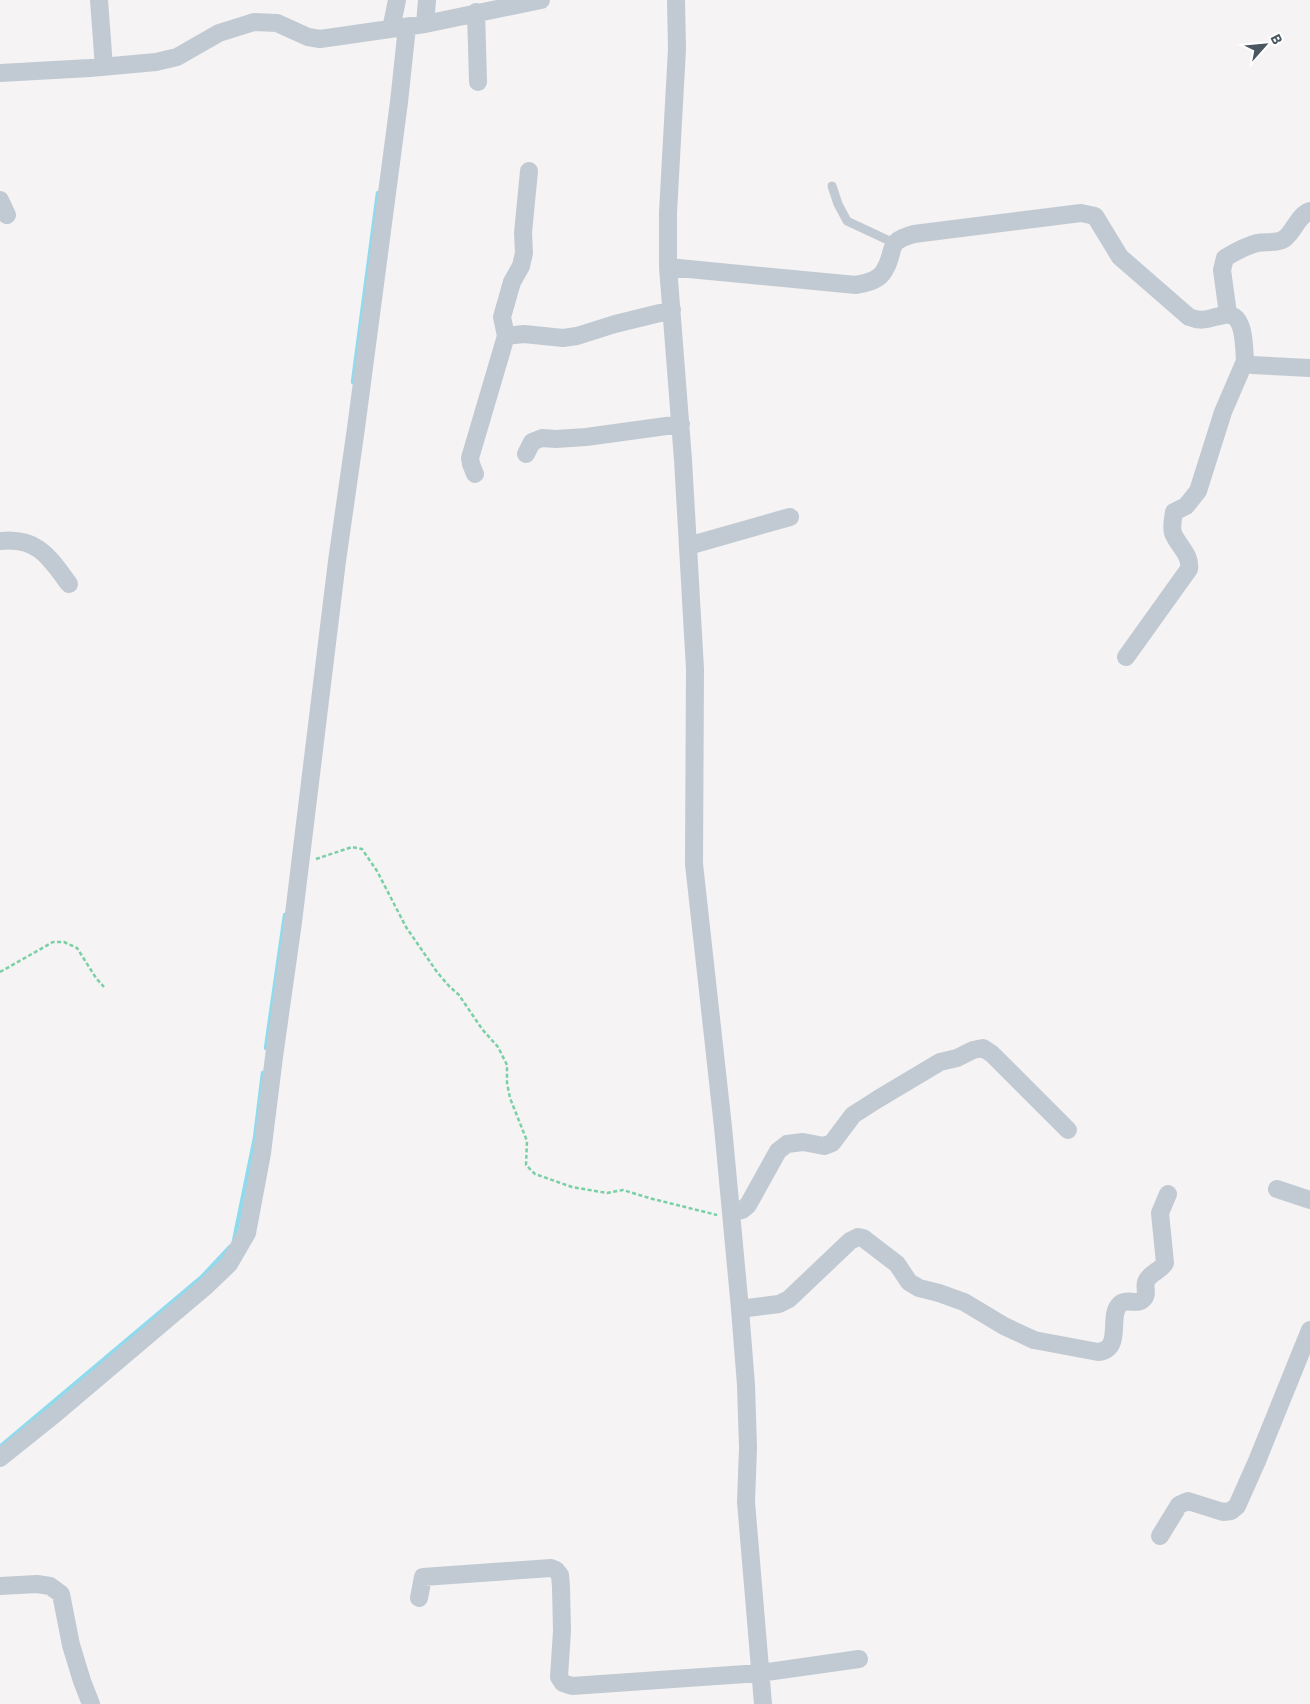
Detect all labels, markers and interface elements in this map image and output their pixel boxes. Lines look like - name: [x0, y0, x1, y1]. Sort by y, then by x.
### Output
- north arrow: [1240, 20, 1290, 70]
- text: B: [1266, 31, 1287, 47]

